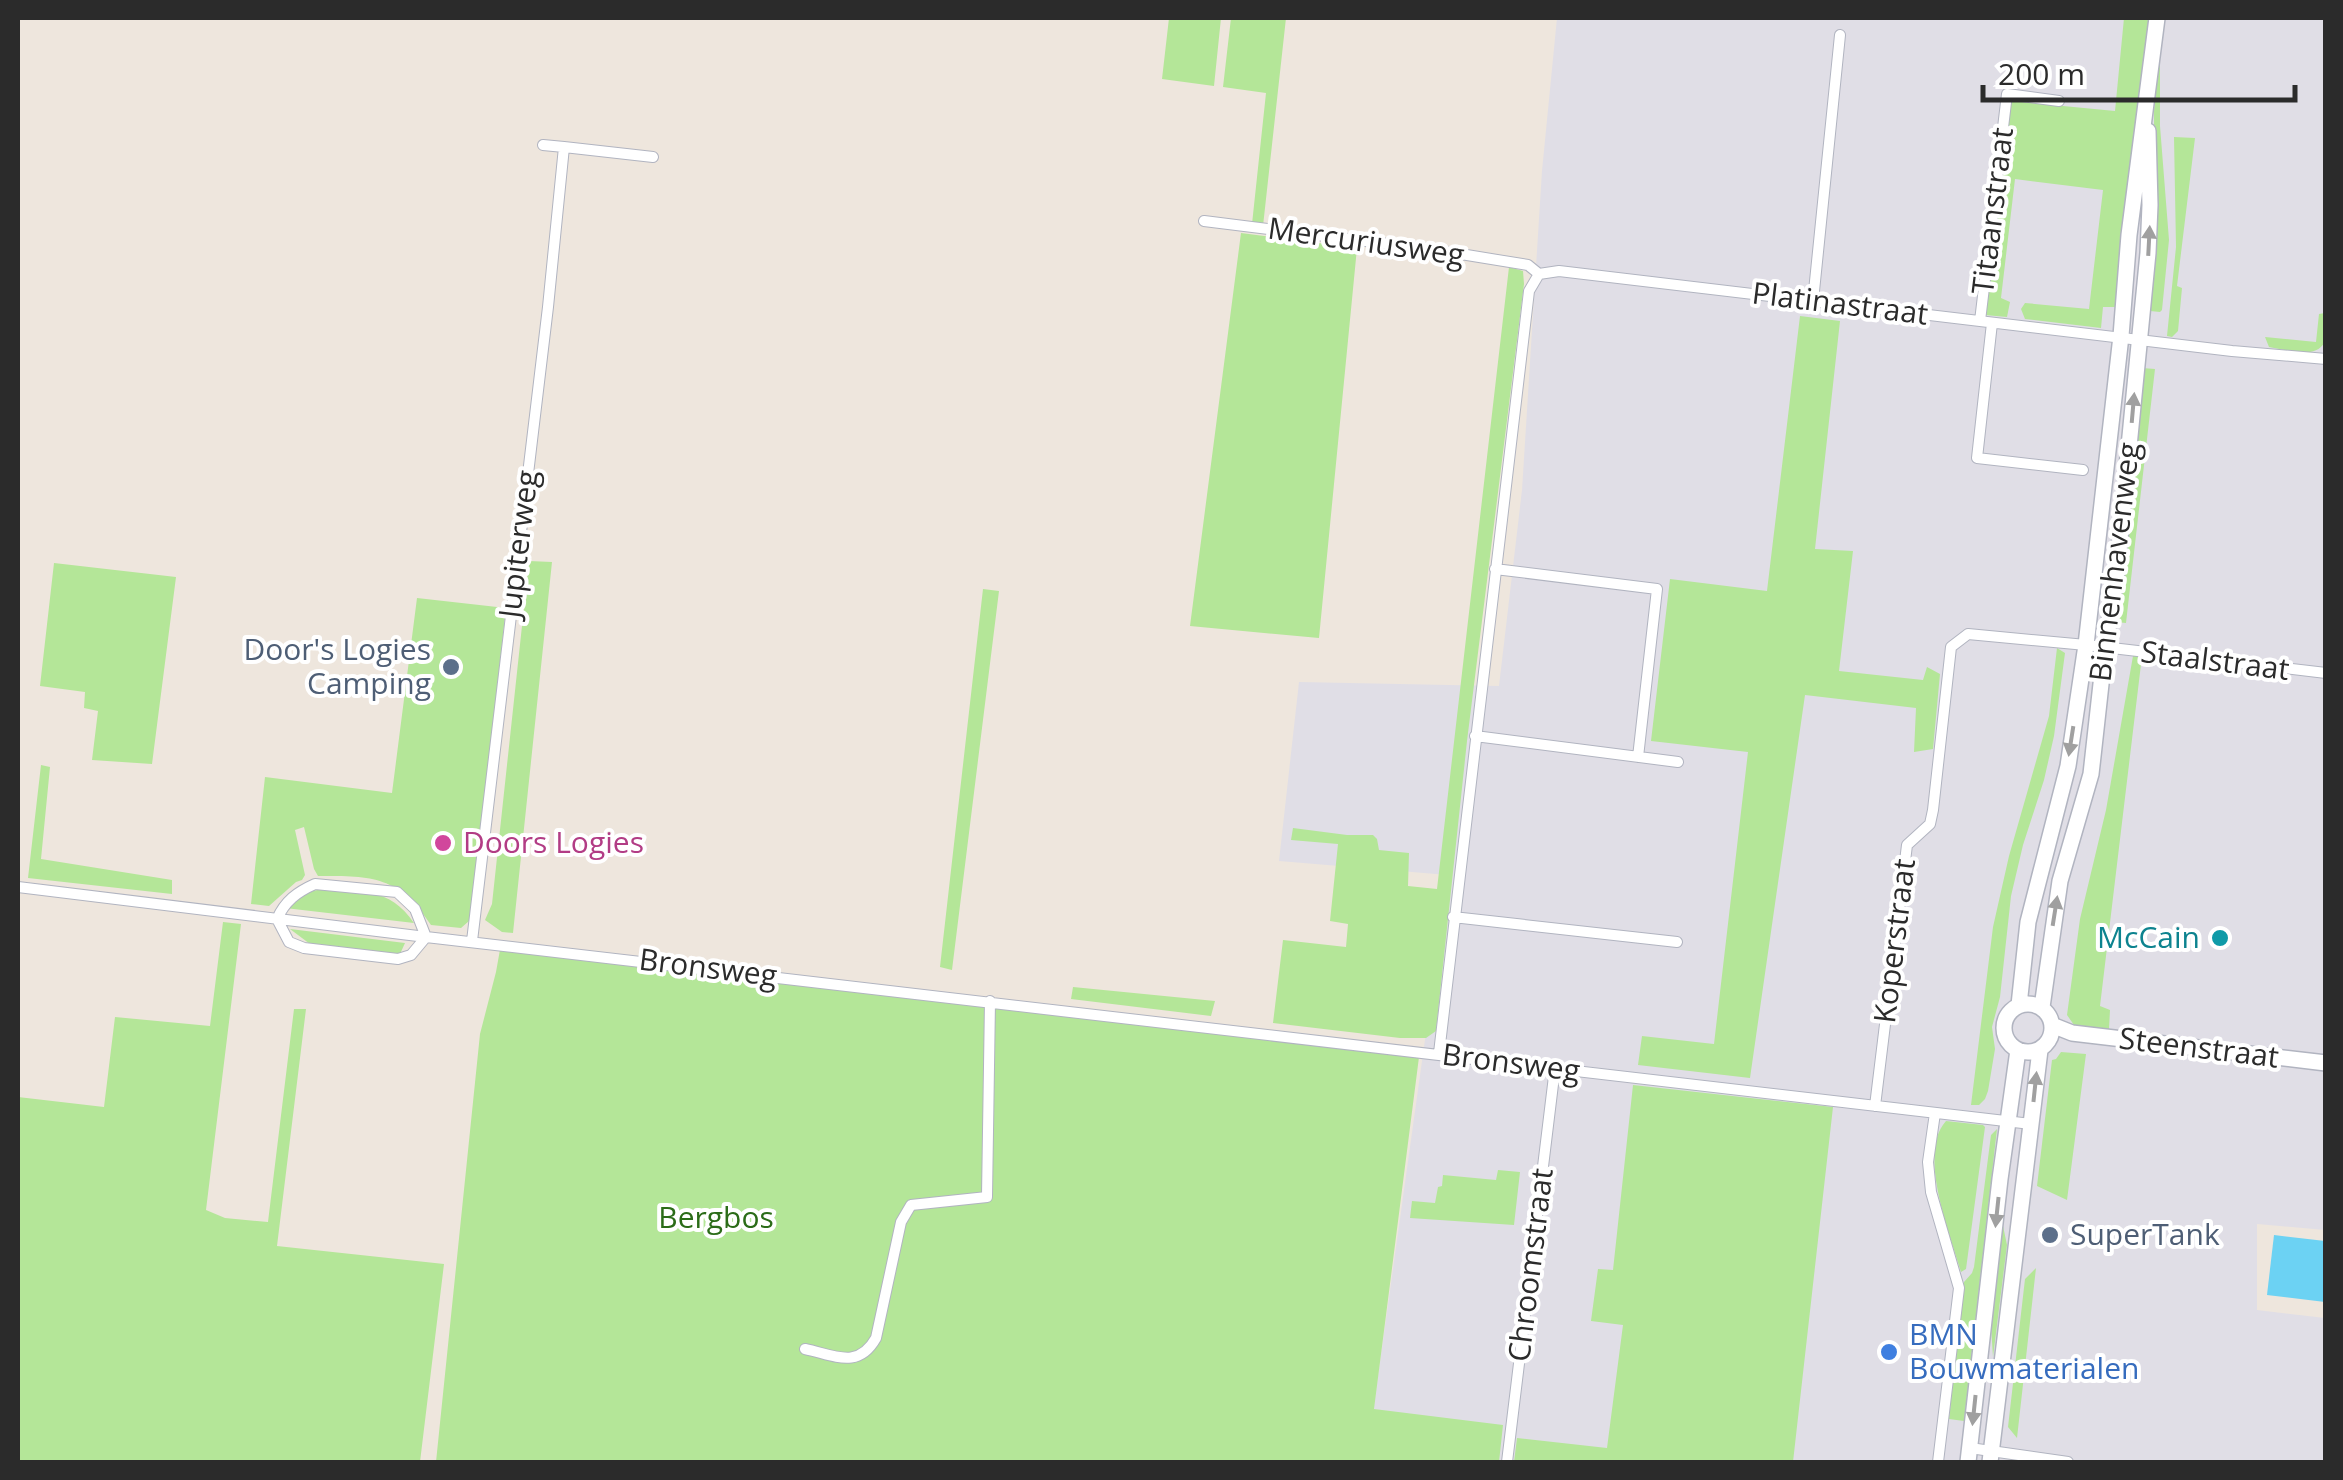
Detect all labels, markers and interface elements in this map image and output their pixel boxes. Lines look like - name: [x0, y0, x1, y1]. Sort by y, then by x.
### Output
- scale bar: [1983, 40, 2296, 102]
- text: 200 m: [1998, 53, 2085, 94]
- street label: Titaanstraat: [1961, 125, 2022, 297]
- street label: Mercuriusweg: [1265, 206, 1467, 275]
- one-way arrow: [2141, 225, 2157, 257]
- street label: Platinastraat: [1750, 271, 1930, 334]
- one-way arrow: [2125, 392, 2141, 424]
- street label: Binnenhavenweg: [2078, 440, 2149, 684]
- street label: Jupiterweg: [488, 468, 547, 623]
- place label: Door's Logies Camping: [244, 628, 431, 703]
- street label: Staalstraat: [2139, 630, 2292, 689]
- marker: Door's Logies Camping: [440, 656, 462, 678]
- one-way arrow: [2063, 726, 2079, 757]
- place label: Doors Logies: [463, 821, 644, 862]
- marker: Doors Logies: [432, 832, 454, 854]
- street label: Koperstraat: [1863, 856, 1924, 1025]
- one-way arrow: [2048, 894, 2063, 926]
- place label: McCain: [2097, 916, 2200, 957]
- marker: McCain: [2209, 927, 2231, 949]
- street label: Bronsweg: [637, 938, 780, 995]
- street label: Steenstraat: [2117, 1016, 2281, 1077]
- street label: Bronsweg: [1440, 1033, 1583, 1090]
- one-way arrow: [2027, 1070, 2043, 1102]
- street label: Chroomstraat: [1497, 1166, 1562, 1364]
- park label: Bergbos: [658, 1196, 774, 1237]
- one-way arrow: [1989, 1197, 2005, 1229]
- place label: SuperTank: [2070, 1213, 2220, 1254]
- marker: SuperTank: [2039, 1224, 2061, 1246]
- place label: BMN Bouwmaterialen: [1909, 1313, 2139, 1388]
- marker: BMN Bouwmaterialen: [1878, 1341, 1900, 1363]
- one-way arrow: [1966, 1395, 1982, 1427]

